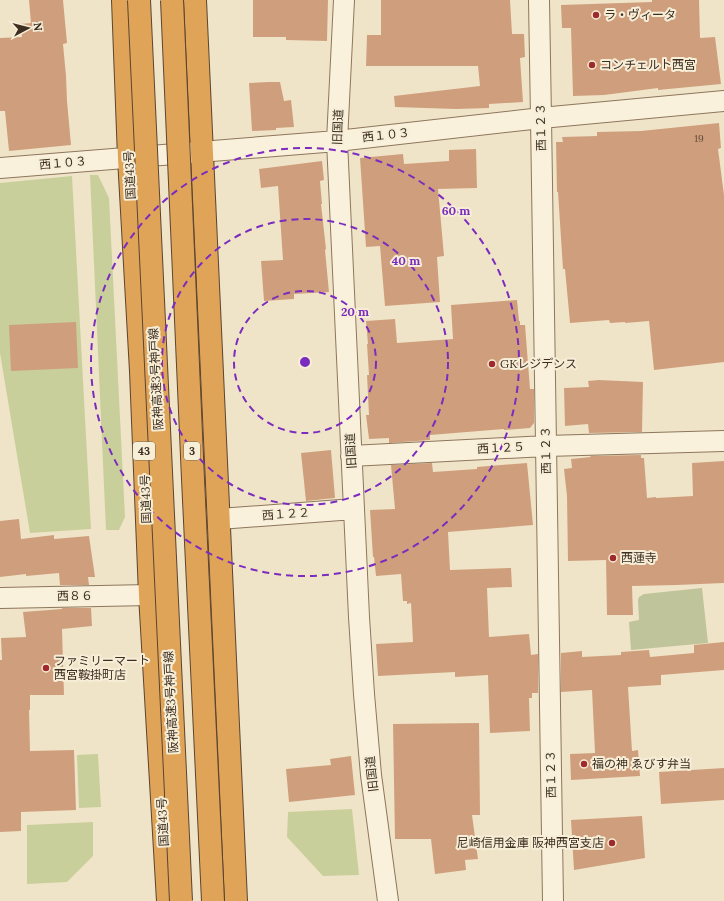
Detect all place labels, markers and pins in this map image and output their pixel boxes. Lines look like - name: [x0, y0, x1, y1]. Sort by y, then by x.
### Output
- place label: ラ・ヴィータ: [604, 7, 676, 22]
- marker: ラ・ヴィータ: [591, 10, 601, 20]
- place label: コンチェルト西宮: [600, 57, 696, 72]
- marker: コンチェルト西宮: [587, 60, 597, 70]
- centre of rings: [298, 355, 312, 369]
- place label: GKレジデンス: [500, 356, 577, 371]
- marker: GKレジデンス: [487, 359, 497, 369]
- place label: 西蓮寺: [621, 550, 657, 565]
- marker: 西蓮寺: [608, 553, 618, 563]
- place label: ファミリーマート 西宮鞍掛町店: [54, 653, 150, 682]
- marker: ファミリーマート 西宮鞍掛町店: [41, 663, 51, 673]
- place label: 福の神 ゑびす弁当: [592, 756, 691, 771]
- marker: 福の神 ゑびす弁当: [579, 759, 589, 769]
- place label: 尼崎信用金庫 阪神西宮支店: [457, 835, 604, 850]
- marker: 尼崎信用金庫 阪神西宮支店: [607, 838, 617, 848]

